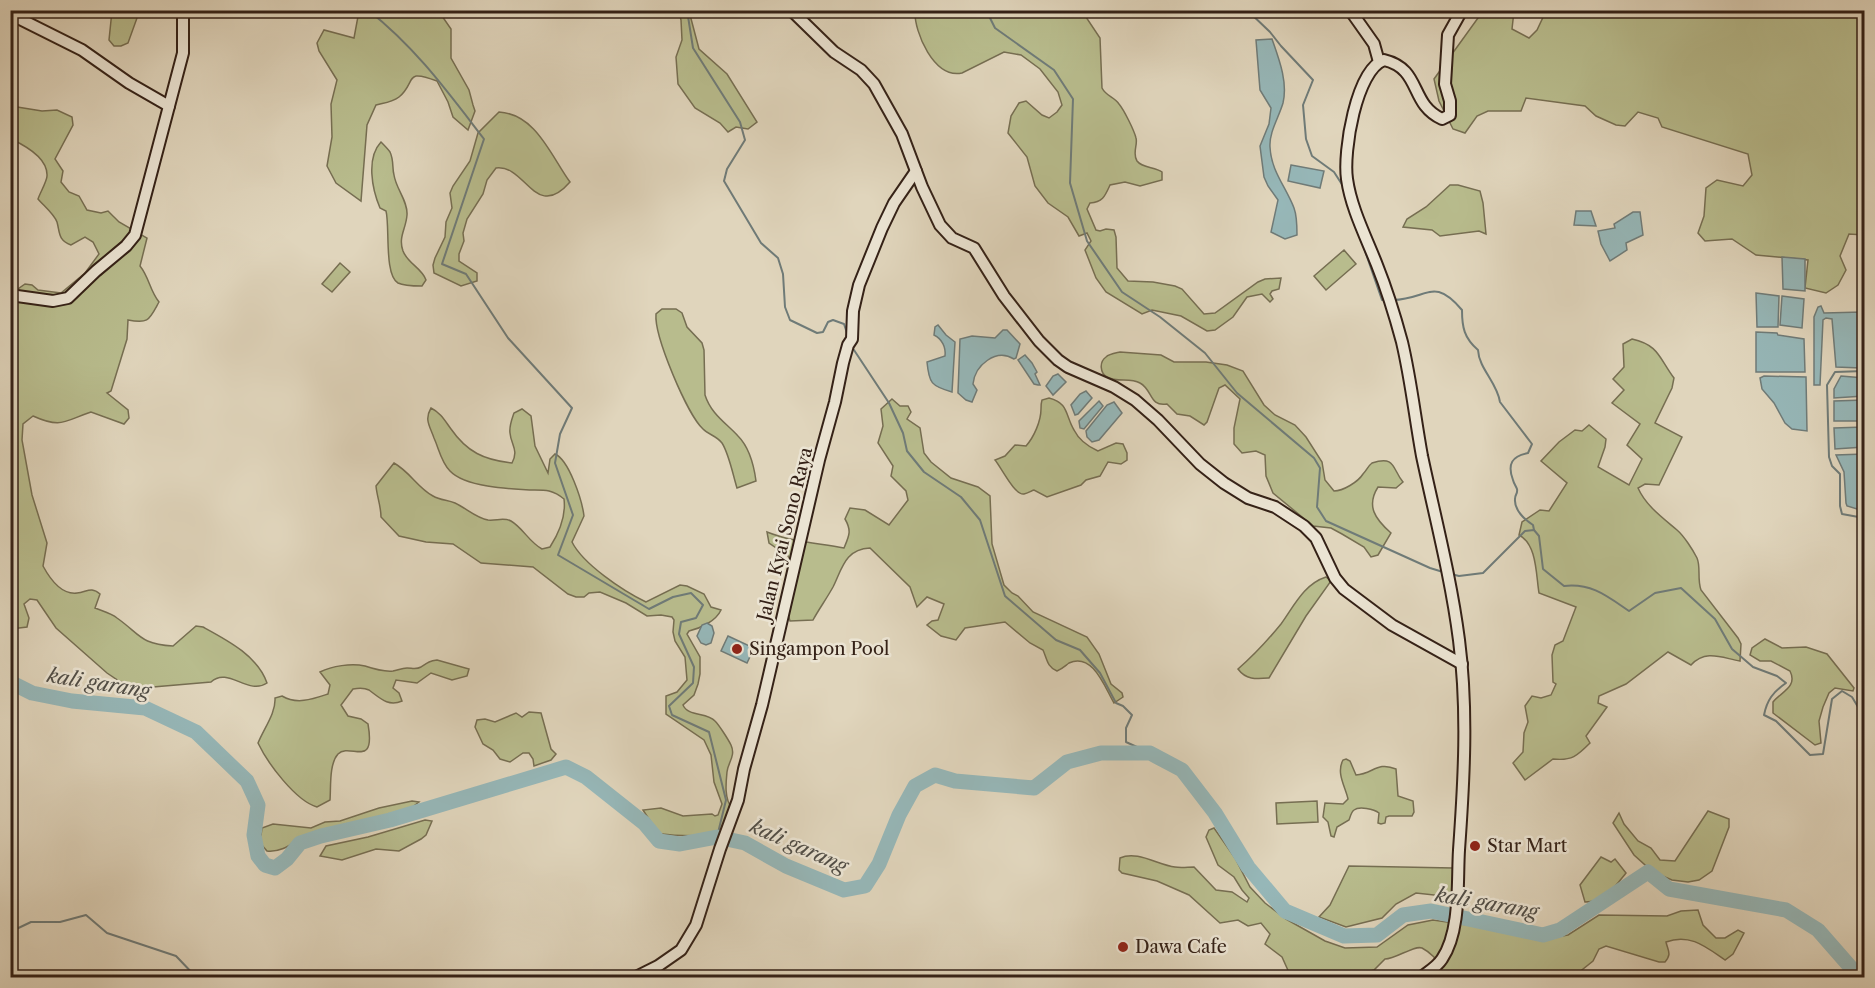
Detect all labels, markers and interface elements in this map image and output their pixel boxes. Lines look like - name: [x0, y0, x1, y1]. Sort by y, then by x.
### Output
- street label: Jalan Kyai Sono Raya: [752, 444, 817, 626]
- place label: Singampon Pool: [749, 638, 889, 660]
- marker: Singampon Pool: [730, 642, 744, 656]
- water label: kali garang: [45, 663, 154, 703]
- water label: kali garang: [746, 814, 853, 879]
- place label: Star Mart: [1487, 835, 1568, 857]
- marker: Star Mart: [1468, 839, 1482, 853]
- water label: kali garang: [1433, 882, 1542, 924]
- place label: Dawa Cafe: [1135, 936, 1227, 958]
- marker: Dawa Cafe: [1116, 940, 1130, 954]

